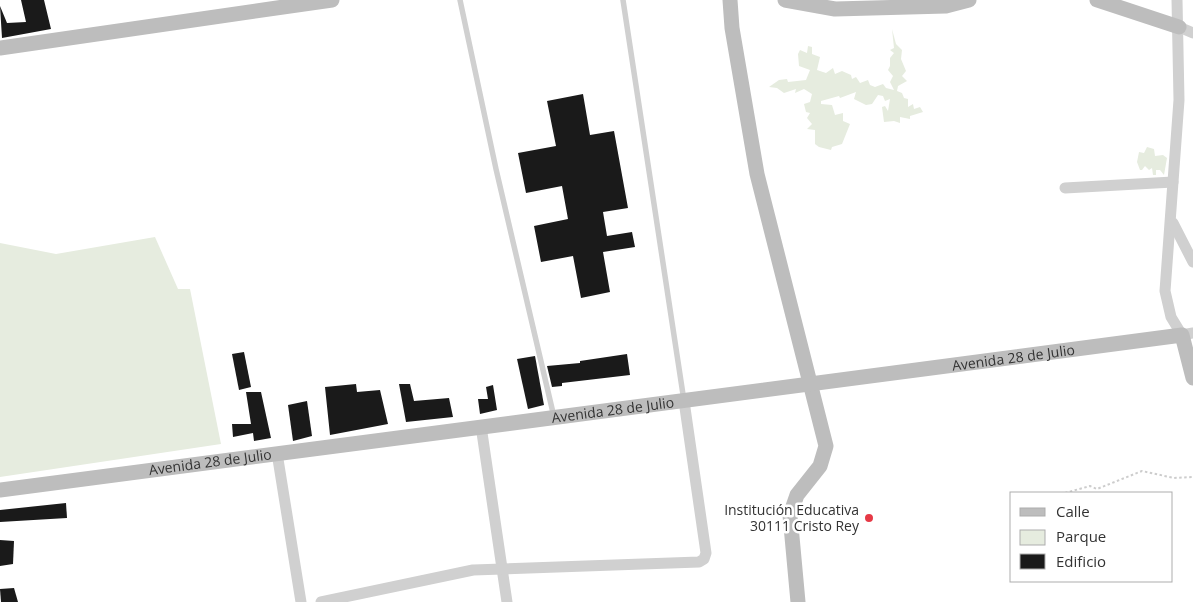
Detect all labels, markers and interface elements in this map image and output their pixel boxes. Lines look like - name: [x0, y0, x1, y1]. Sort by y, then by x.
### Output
- street label: Avenida 28 de Julio: [951, 340, 1076, 375]
- street label: Avenida 28 de Julio: [550, 392, 675, 427]
- street label: Avenida 28 de Julio: [148, 444, 273, 479]
- legend: [1010, 492, 1173, 582]
- place label: Institución Educativa 30111 Cristo Rey: [724, 500, 860, 535]
- text: Calle: [1056, 501, 1090, 521]
- marker: Institución Educativa 30111 Cristo Rey: [863, 512, 875, 524]
- text: Parque: [1056, 526, 1106, 546]
- text: Edificio: [1056, 551, 1106, 571]

